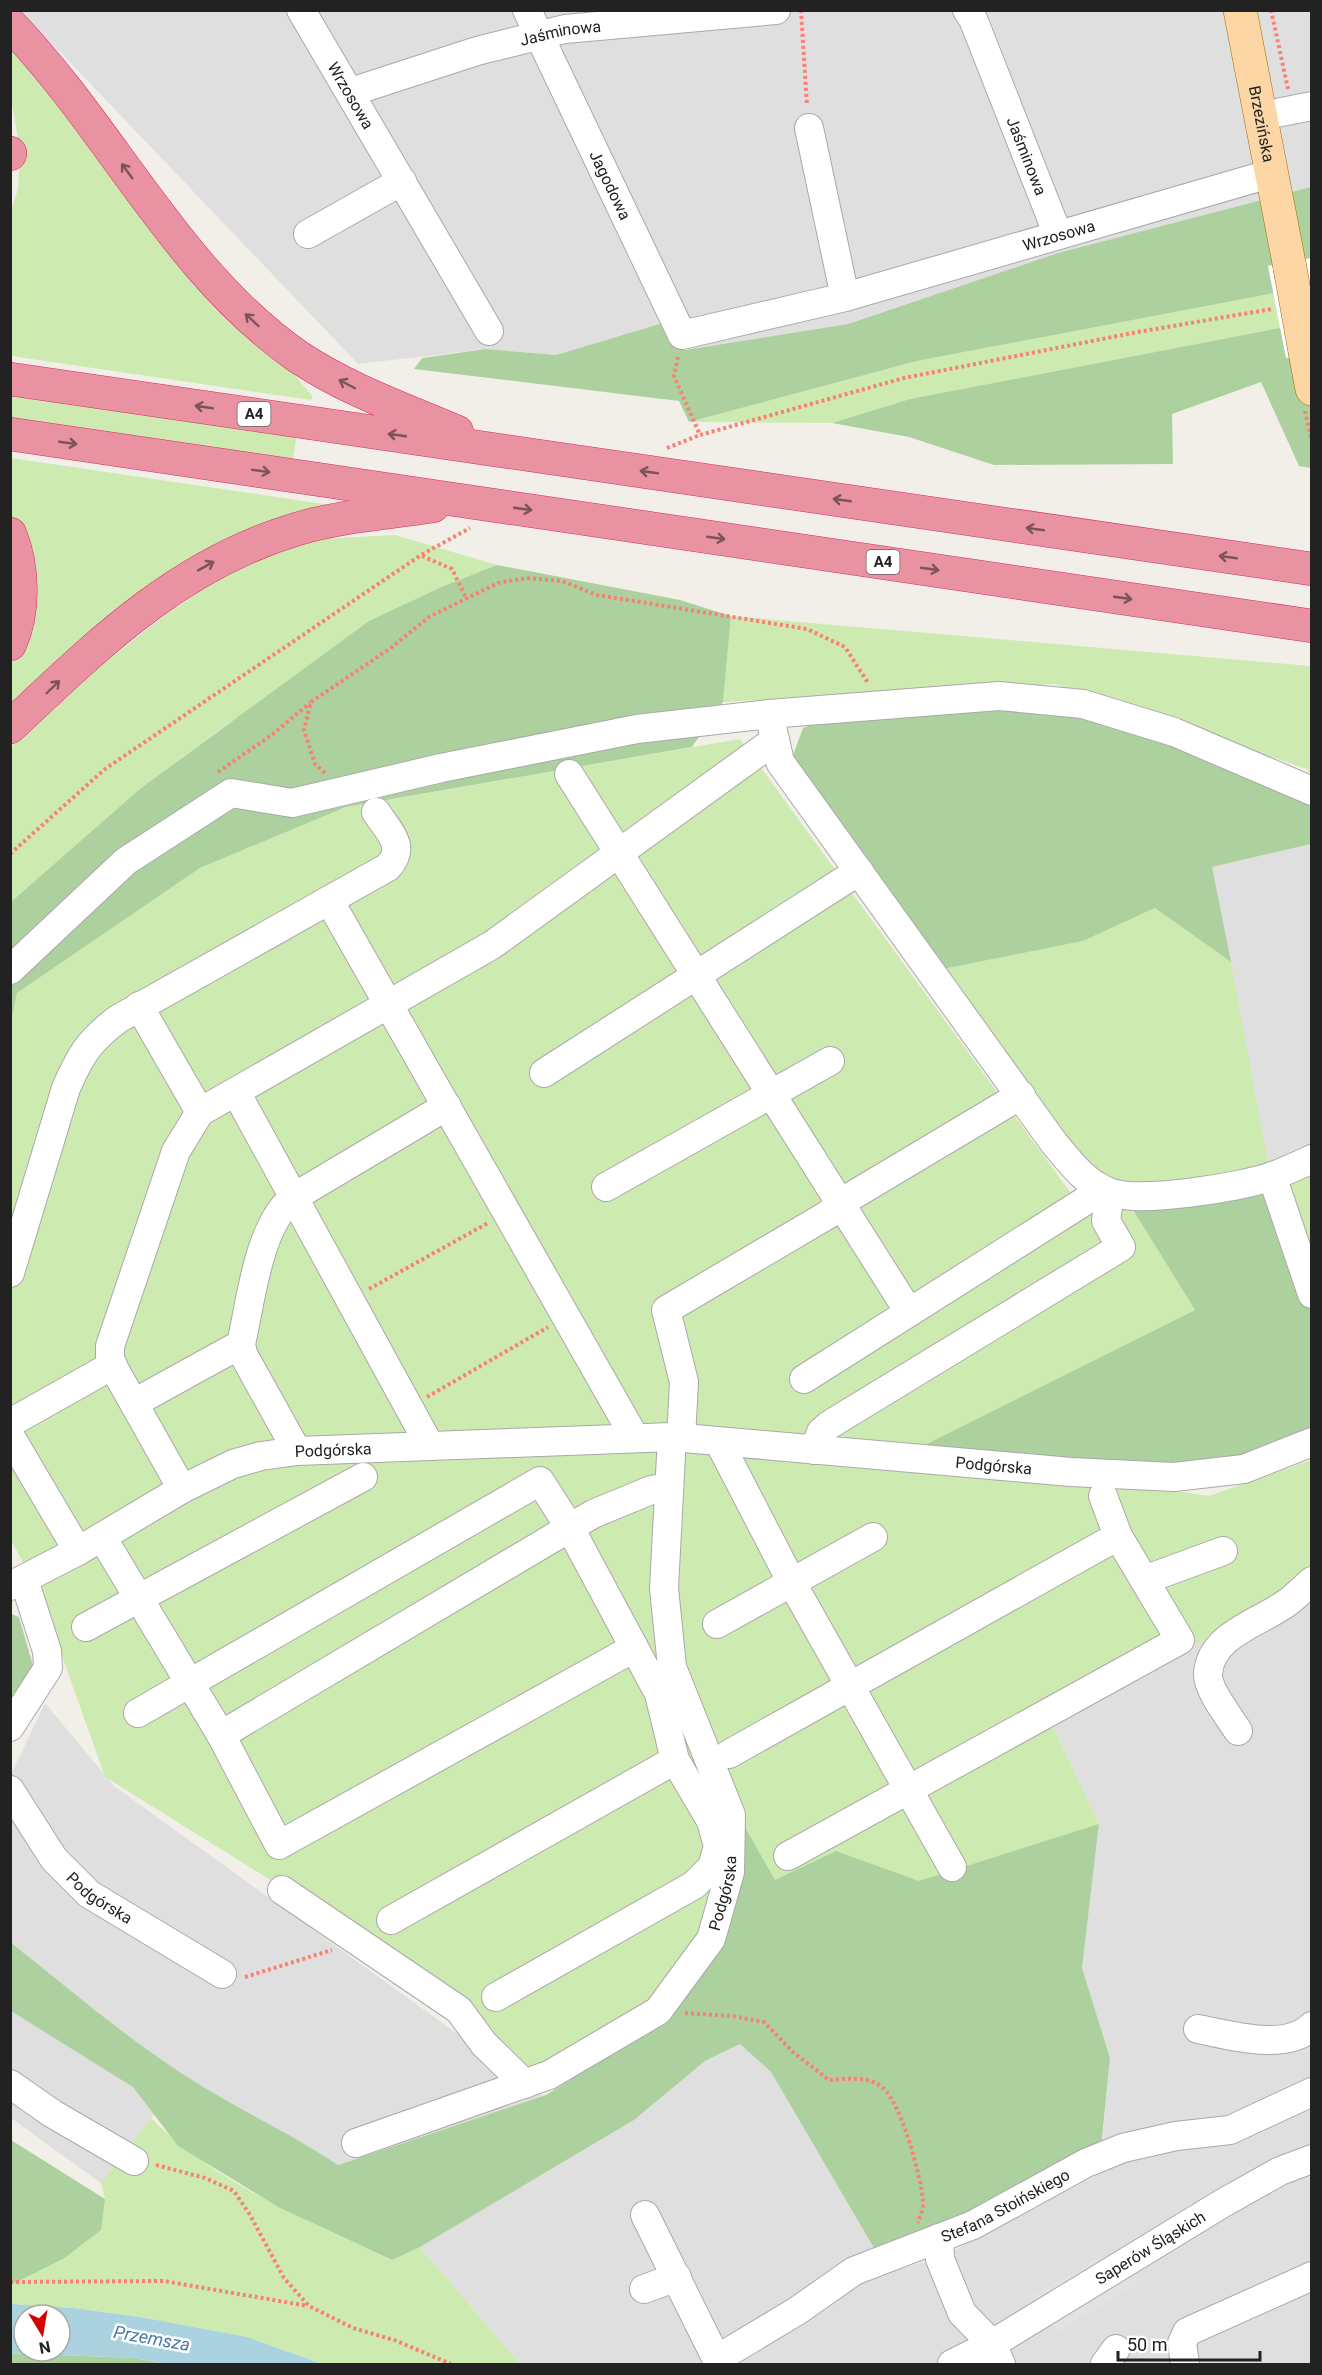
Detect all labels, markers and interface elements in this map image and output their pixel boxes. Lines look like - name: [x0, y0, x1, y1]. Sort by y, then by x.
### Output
- street label: Jaśminowa: [518, 16, 602, 49]
- street label: Wrzosowa: [324, 58, 378, 132]
- street label: Brzezińska: [1245, 84, 1279, 164]
- street label: Jaśminowa: [1003, 114, 1051, 198]
- street label: Jagodowa: [586, 147, 635, 223]
- one-way arrow: [120, 164, 133, 180]
- street label: Wrzosowa: [1020, 216, 1097, 255]
- one-way arrow: [245, 313, 260, 327]
- one-way arrow: [338, 378, 356, 390]
- one-way arrow: [195, 402, 215, 413]
- road number: A4: [238, 402, 270, 426]
- one-way arrow: [388, 430, 408, 441]
- one-way arrow: [58, 437, 78, 448]
- one-way arrow: [251, 465, 271, 476]
- one-way arrow: [640, 466, 660, 477]
- one-way arrow: [833, 495, 853, 506]
- one-way arrow: [513, 504, 533, 515]
- one-way arrow: [1026, 523, 1046, 534]
- one-way arrow: [706, 532, 726, 543]
- road number: A4: [866, 550, 900, 574]
- one-way arrow: [1219, 552, 1239, 563]
- one-way arrow: [197, 560, 214, 572]
- one-way arrow: [920, 564, 939, 575]
- one-way arrow: [1113, 592, 1132, 603]
- one-way arrow: [45, 679, 60, 694]
- street label: Podgórska: [294, 1439, 372, 1461]
- street label: Podgórska: [955, 1452, 1033, 1478]
- street label: Podgórska: [704, 1856, 740, 1933]
- street label: Podgórska: [63, 1868, 136, 1927]
- street label: Stefana Stoińskiego: [938, 2164, 1073, 2246]
- street label: Saperów Śląskich: [1092, 2207, 1209, 2288]
- north arrow: [12, 2303, 72, 2363]
- water label: Przemsza: [112, 2321, 192, 2355]
- scale bar: [1118, 2324, 1260, 2362]
- text: 50 m: [1127, 2334, 1167, 2355]
- text: N: [37, 2337, 52, 2358]

